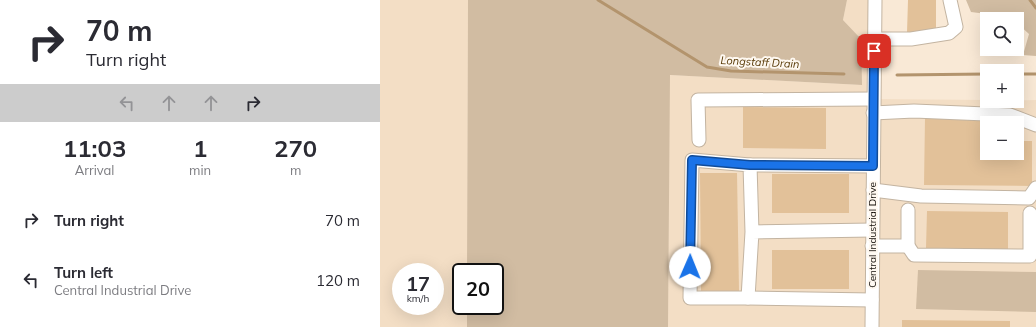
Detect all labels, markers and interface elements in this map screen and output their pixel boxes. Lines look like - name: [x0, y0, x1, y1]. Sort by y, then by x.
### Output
- map controls: [980, 12, 1024, 160]
- button: search: [980, 12, 1024, 56]
- text: 70 m: [86, 13, 152, 48]
- icon: right: [20, 16, 72, 68]
- pin: [857, 34, 891, 68]
- icon: arrive: [863, 40, 885, 62]
- text: Turn right: [86, 48, 166, 71]
- water label: Longstaff Drain: [720, 53, 800, 71]
- button: +: [980, 64, 1024, 108]
- icon: left: [116, 92, 138, 114]
- icon: ahead: [158, 92, 180, 114]
- icon: ahead: [200, 92, 222, 114]
- icon: right: [242, 92, 264, 114]
- button: −: [980, 116, 1024, 160]
- text: 11:03: [63, 133, 126, 163]
- text: 1: [193, 133, 207, 163]
- text: 270: [274, 133, 317, 163]
- text: Arrival: [75, 162, 114, 178]
- text: min: [189, 162, 211, 178]
- text: m: [290, 162, 301, 178]
- street label: Central Industrial Drive: [866, 182, 879, 288]
- icon: right: [20, 209, 42, 231]
- text: Turn right: [54, 211, 124, 230]
- text: 70 m: [325, 211, 360, 230]
- position arrow: [669, 246, 711, 288]
- text: Turn left: [54, 263, 113, 282]
- speed limit sign: 20: [452, 263, 504, 315]
- icon: left: [20, 269, 42, 291]
- text: 120 m: [316, 271, 360, 290]
- text: 17: [406, 271, 430, 296]
- text: Central Industrial Drive: [54, 282, 191, 298]
- text: km/h: [407, 292, 429, 305]

